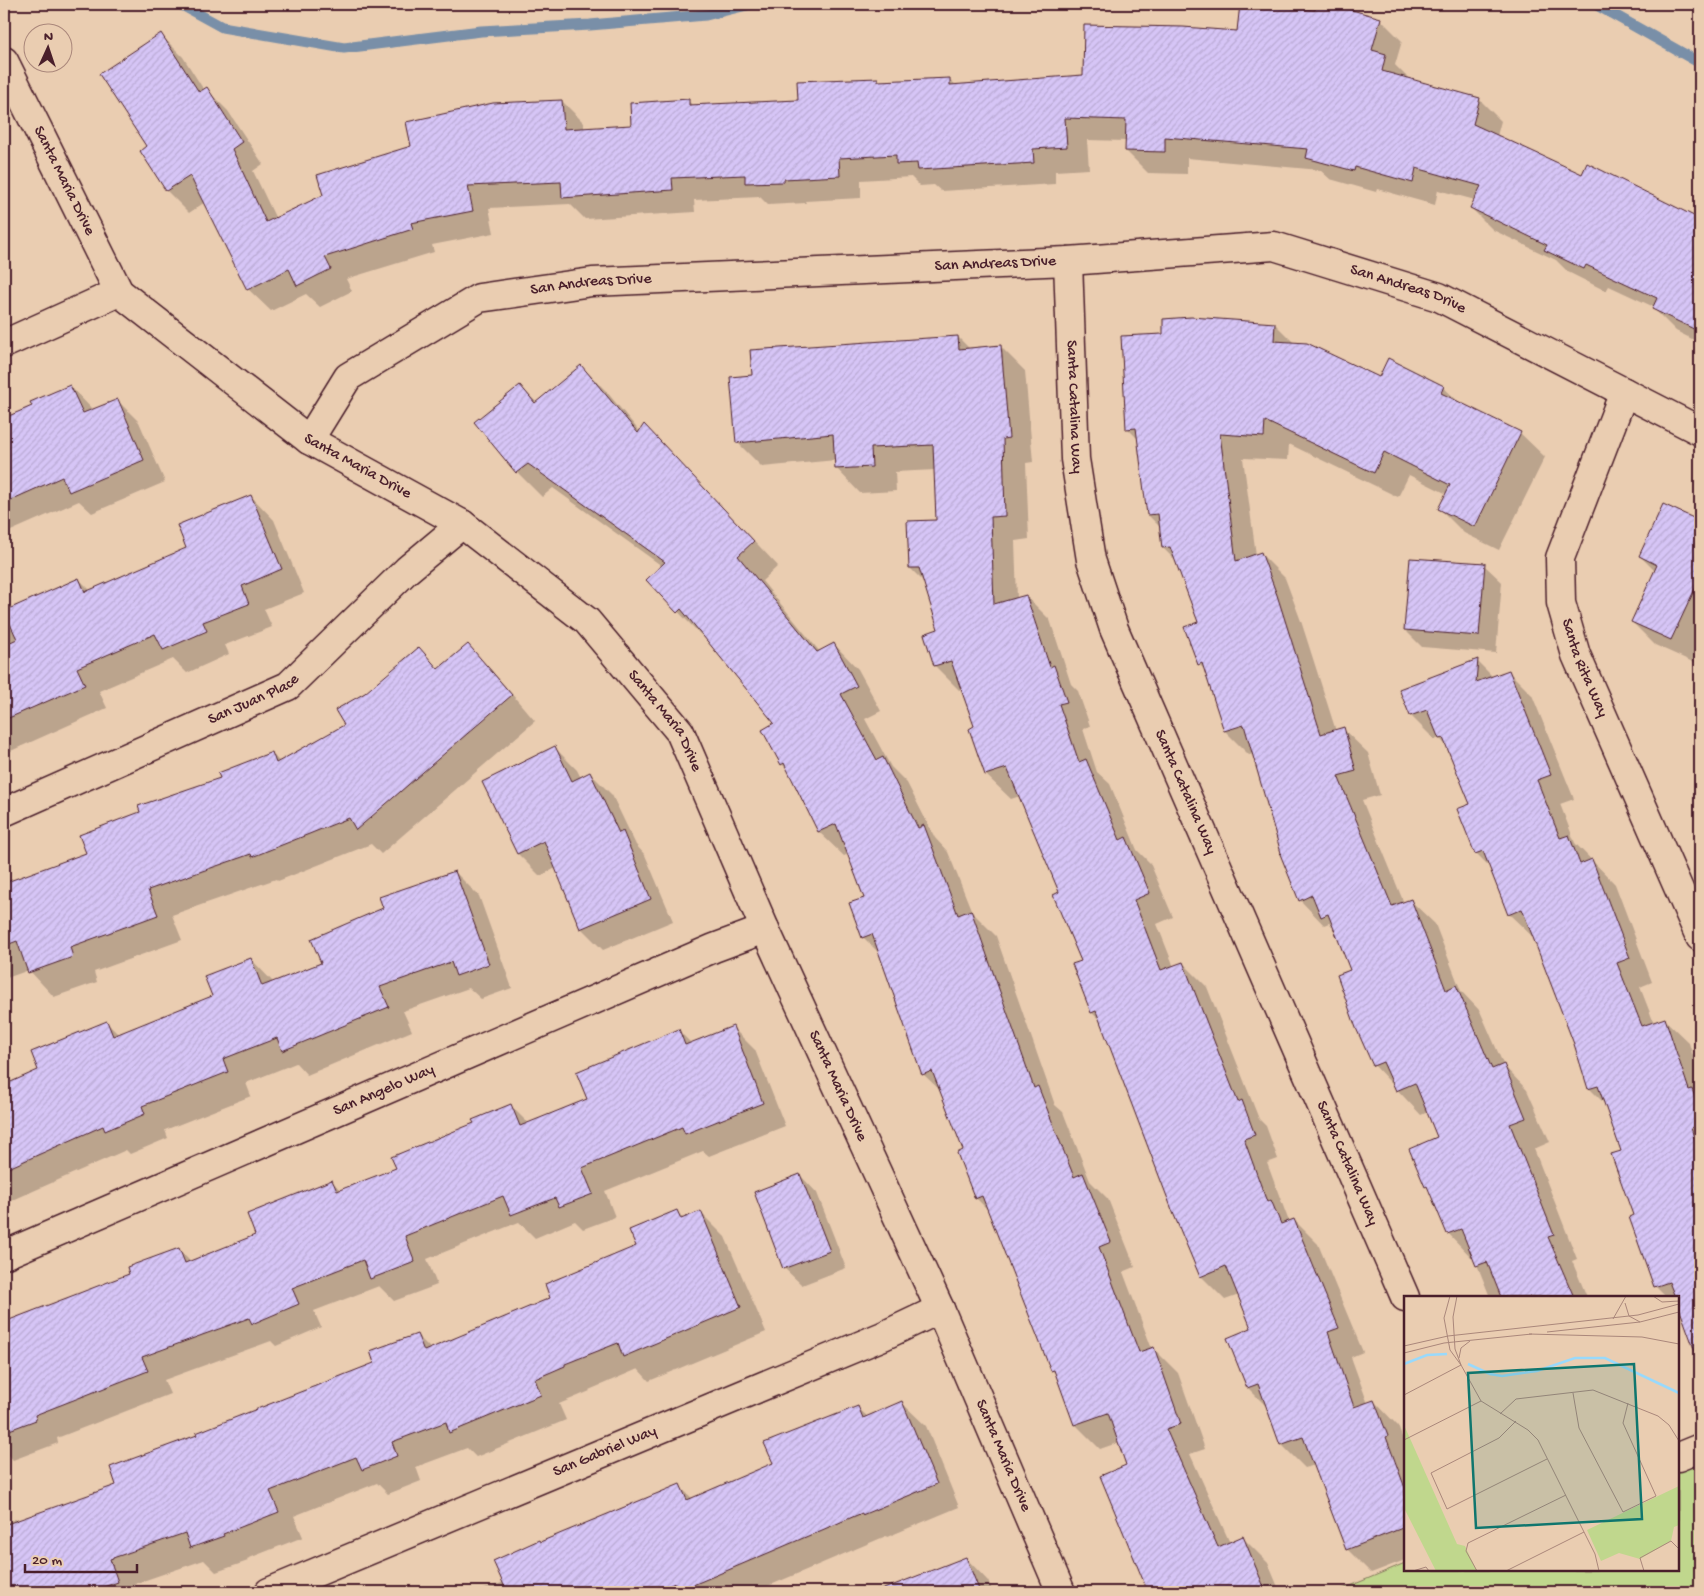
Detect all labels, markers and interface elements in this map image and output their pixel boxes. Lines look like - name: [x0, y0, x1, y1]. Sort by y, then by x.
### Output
- north arrow: [22, 22, 72, 72]
- text: N: [44, 29, 54, 46]
- street label: Santa Maria Drive: [29, 123, 99, 240]
- street label: San Andreas Drive: [934, 252, 1057, 276]
- street label: San Andreas Drive: [1348, 261, 1470, 319]
- street label: San Andreas Drive: [529, 270, 653, 300]
- street label: Santa Catalina Way: [1061, 340, 1087, 475]
- street label: Santa Maria Drive: [299, 430, 415, 504]
- street label: Santa Rita Way: [1557, 616, 1612, 721]
- street label: Santa Maria Drive: [623, 667, 706, 775]
- street label: San Juan Place: [205, 670, 304, 730]
- street label: Santa Catalina Way: [1150, 727, 1221, 857]
- street label: Santa Maria Drive: [804, 1028, 871, 1145]
- street label: San Angelo Way: [331, 1060, 438, 1121]
- street label: Santa Catalina Way: [1311, 1098, 1382, 1229]
- inset map: [1404, 1296, 1679, 1571]
- street label: Santa Maria Drive: [970, 1397, 1035, 1515]
- street label: San Gabriel Way: [550, 1422, 660, 1482]
- scale bar: [25, 1541, 138, 1573]
- text: 20 m: [32, 1552, 62, 1570]

